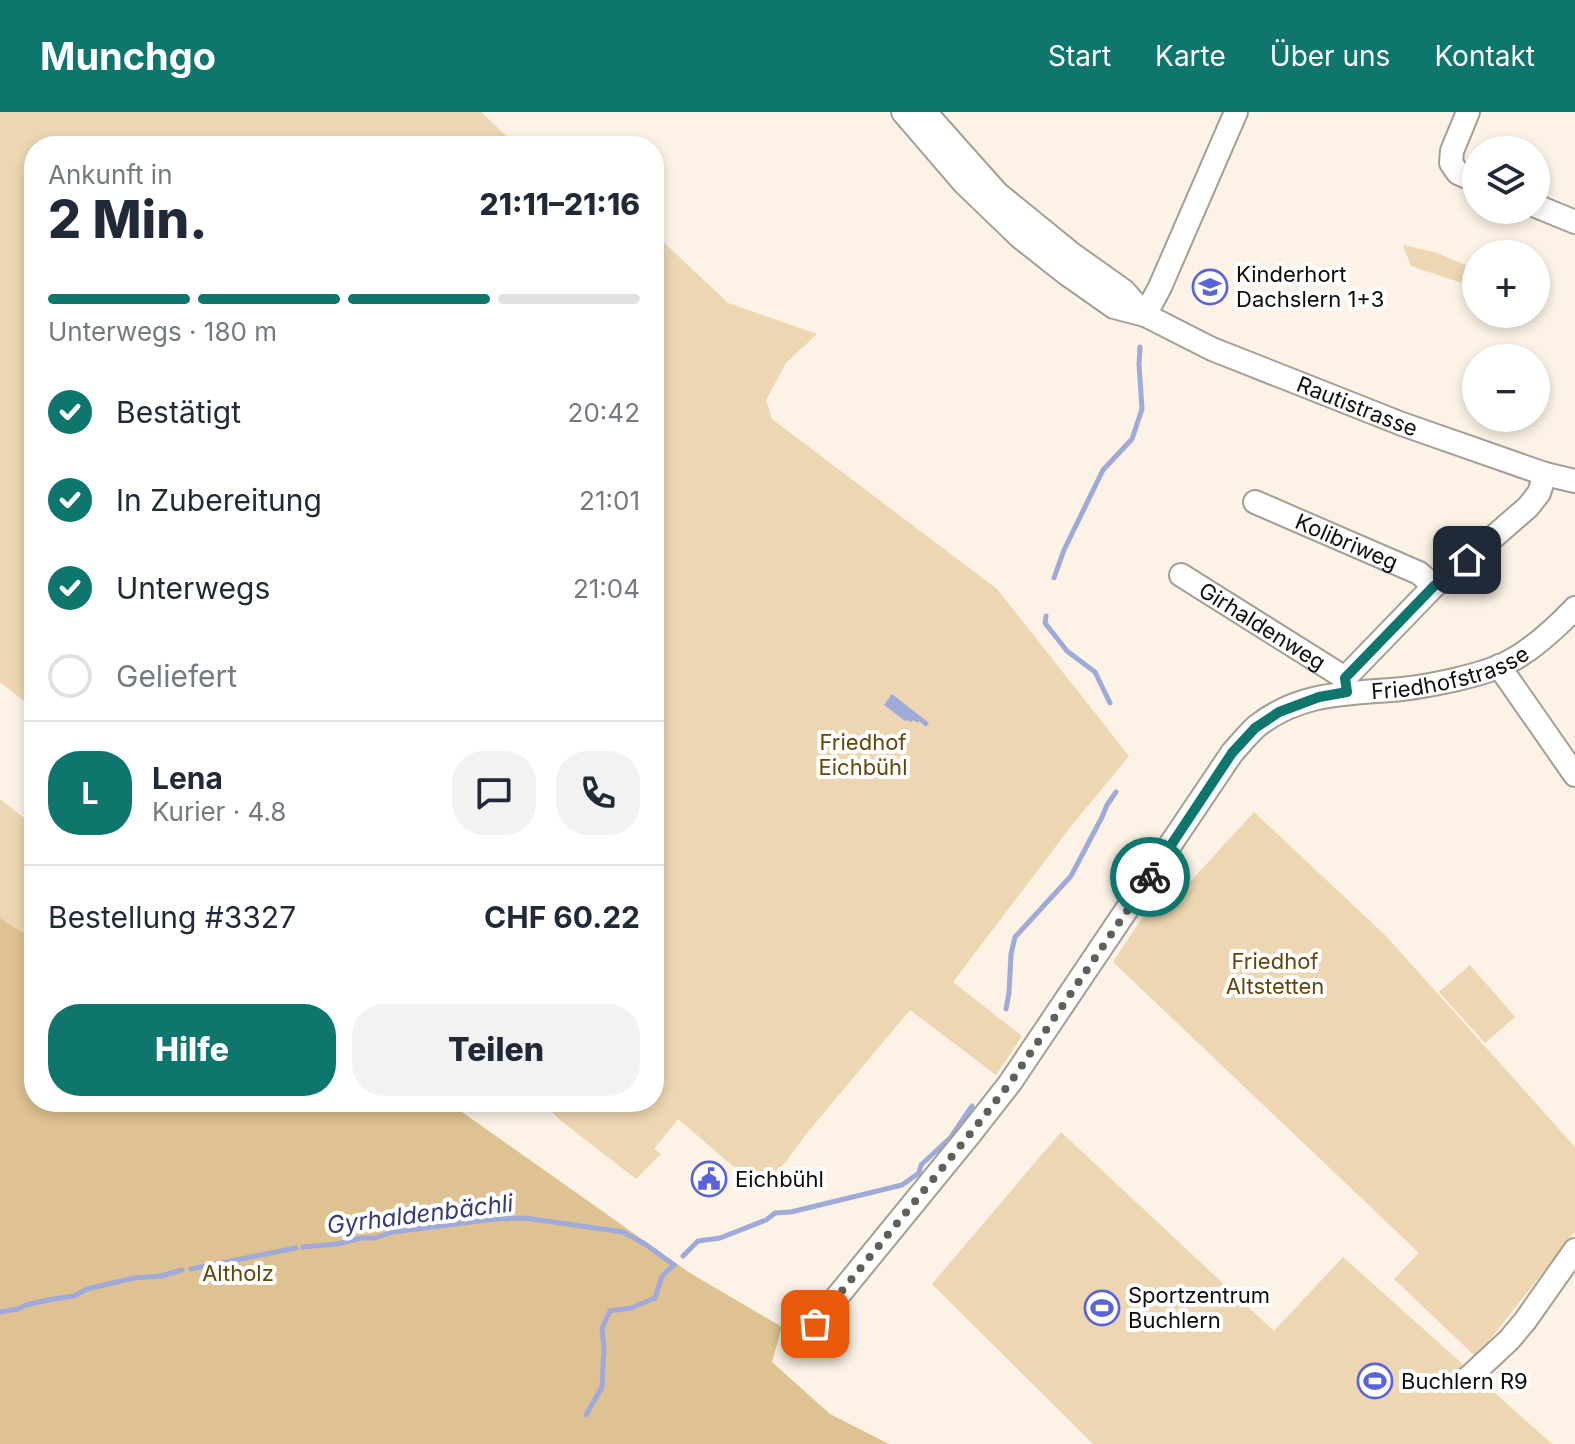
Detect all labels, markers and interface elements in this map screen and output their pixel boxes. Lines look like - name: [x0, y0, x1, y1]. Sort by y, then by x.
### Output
- text: Munchgo: [40, 33, 216, 79]
- text: Start: [1048, 39, 1111, 73]
- text: Karte: [1155, 39, 1226, 73]
- text: Über uns: [1270, 39, 1390, 73]
- text: Kontakt: [1434, 39, 1535, 73]
- map controls: [1462, 136, 1550, 432]
- button: layers: [1462, 136, 1550, 224]
- text: Ankunft in: [48, 159, 173, 190]
- text: 21:11–21:16: [480, 186, 640, 222]
- text: 2 Min.: [48, 188, 208, 251]
- button: +: [1462, 240, 1550, 328]
- place label: Kinderhort Dachslern 1+3: [1236, 261, 1384, 312]
- school or university icon: Kinderhort Dachslern 1+3: [1191, 268, 1229, 306]
- text: Unterwegs · 180 m: [48, 316, 277, 347]
- button: −: [1462, 344, 1550, 432]
- street label: Rautistrasse: [1293, 371, 1421, 441]
- icon: check: [48, 390, 92, 434]
- text: Bestätigt: [116, 394, 241, 430]
- text: 20:42: [568, 397, 640, 428]
- icon: check: [48, 478, 92, 522]
- text: In Zubereitung: [116, 482, 322, 518]
- text: 21:01: [579, 485, 640, 516]
- street label: Kolibriweg: [1292, 508, 1402, 575]
- pin: [1433, 526, 1501, 594]
- icon: home: [1445, 538, 1489, 582]
- icon: check: [48, 566, 92, 610]
- text: Unterwegs: [116, 570, 270, 606]
- text: 21:04: [573, 573, 640, 604]
- street label: Girhaldenweg: [1194, 577, 1330, 675]
- street label: Friedhofstrasse: [1370, 640, 1534, 704]
- text: Geliefert: [116, 658, 237, 694]
- park label: Friedhof Eichbühl: [819, 729, 907, 780]
- button: chat: [452, 751, 536, 835]
- button: phone: [556, 751, 640, 835]
- text: Lena: [152, 760, 223, 796]
- text: L: [82, 775, 98, 811]
- text: Kurier · 4.8: [152, 796, 286, 827]
- courier: [1110, 837, 1190, 917]
- icon: bike: [1128, 855, 1172, 899]
- text: Bestellung #3327: [48, 899, 296, 935]
- text: CHF 60.22: [484, 899, 640, 935]
- park label: Friedhof Altstetten: [1226, 948, 1324, 999]
- button: Hilfe: [48, 1004, 336, 1096]
- button: Teilen: [352, 1004, 640, 1096]
- public building icon: Eichbühl: [690, 1160, 728, 1198]
- place label: Eichbühl: [735, 1166, 824, 1192]
- water label: Gyrhaldenbächli: [325, 1188, 516, 1240]
- park label: Altholz: [202, 1260, 274, 1286]
- place label: Sportzentrum Buchlern: [1128, 1282, 1270, 1333]
- sports icon: Sportzentrum Buchlern: [1083, 1289, 1121, 1327]
- pin: [781, 1290, 849, 1358]
- icon: bag: [793, 1302, 837, 1346]
- sports icon: Buchlern R9: [1356, 1362, 1394, 1400]
- place label: Buchlern R9: [1401, 1368, 1528, 1394]

